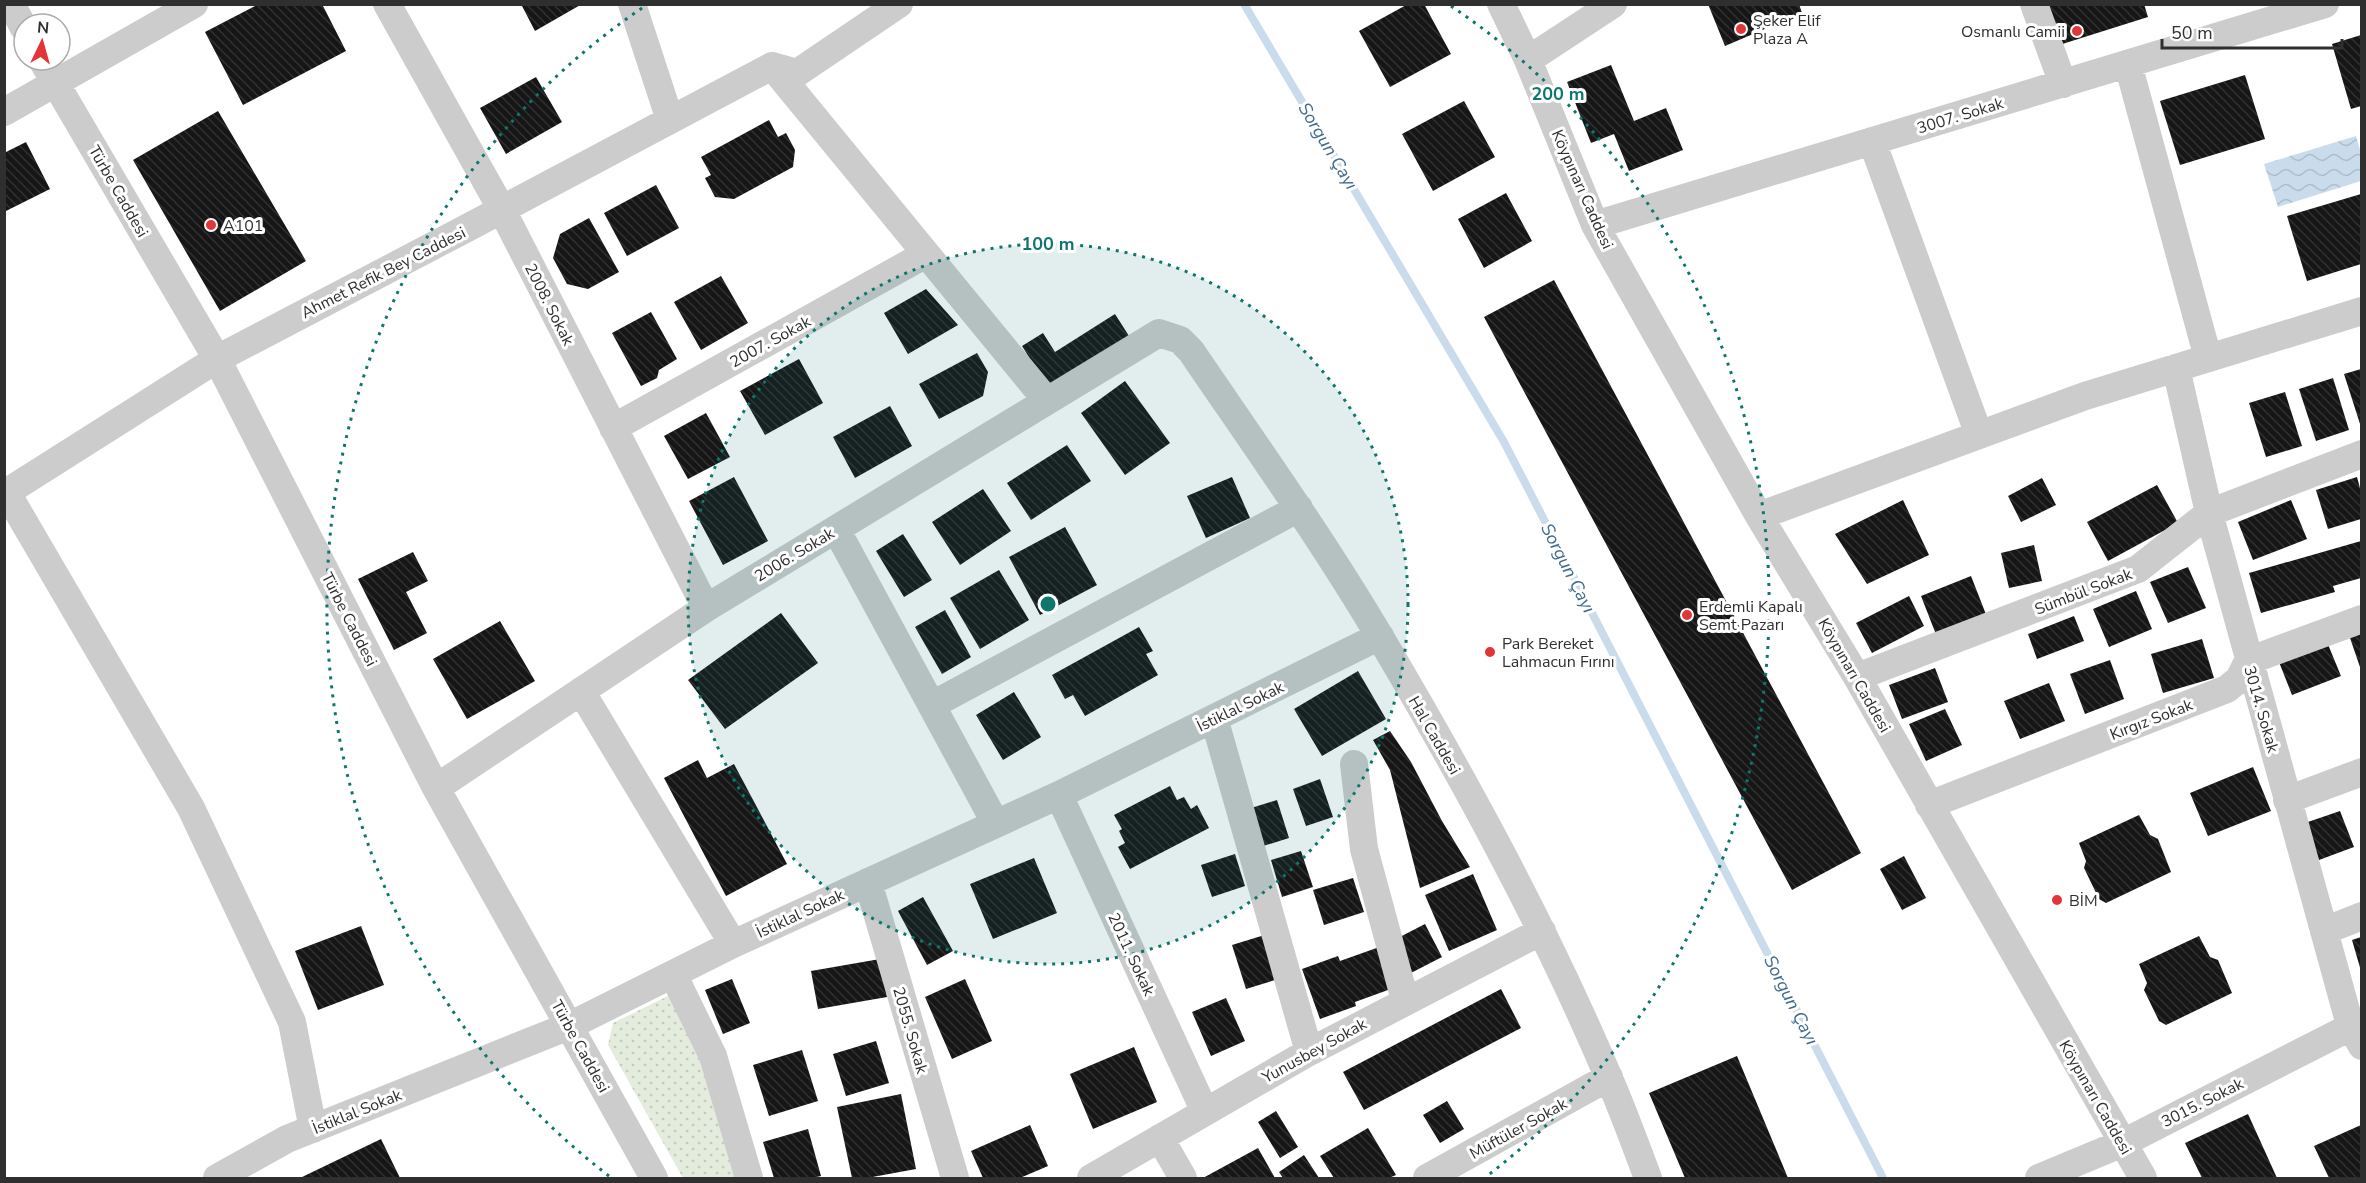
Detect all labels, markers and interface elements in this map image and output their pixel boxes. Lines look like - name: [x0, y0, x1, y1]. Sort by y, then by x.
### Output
- place label: Şeker Elif Plaza A: [1753, 10, 1821, 50]
- north arrow: [12, 12, 72, 72]
- scale bar: [2162, 12, 2342, 50]
- text: N: [36, 17, 50, 40]
- place label: Osmanlı Camii: [1961, 21, 2065, 43]
- text: 50 m: [2171, 21, 2213, 45]
- marker: Şeker Elif Plaza A: [1734, 22, 1748, 36]
- marker: Osmanlı Camii: [2070, 24, 2084, 38]
- text: 200 m: [1531, 82, 1585, 106]
- street label: 3007. Sokak: [1914, 92, 2007, 140]
- water label: Sorgun Çayı: [1293, 98, 1363, 194]
- street label: Köypınarı Caddesi: [1546, 126, 1618, 253]
- street label: Türbe Caddesi: [83, 142, 153, 241]
- place label: A101: [223, 215, 263, 237]
- marker: A101: [204, 218, 218, 232]
- street label: Ahmet Refik Bey Caddesi: [297, 222, 469, 324]
- text: 100 m: [1021, 232, 1075, 256]
- street label: 2008. Sokak: [519, 260, 580, 350]
- street label: 2007. Sokak: [726, 310, 816, 373]
- water label: Sorgun Çayı: [1535, 519, 1601, 617]
- street label: 2006. Sokak: [751, 522, 839, 587]
- street label: Sümbül Sokak: [2031, 563, 2136, 621]
- street label: Türbe Caddesi: [316, 569, 382, 670]
- centre of rings: [1038, 594, 1058, 614]
- place label: Erdemli Kapalı Semt Pazarı: [1699, 596, 1803, 636]
- marker: Erdemli Kapalı Semt Pazarı: [1680, 608, 1694, 622]
- street label: Köypınarı Caddesi: [1812, 614, 1896, 737]
- place label: Park Bereket Lahmacun Fırını: [1502, 633, 1615, 673]
- marker: Park Bereket Lahmacun Fırını: [1483, 645, 1497, 659]
- street label: 3014. Sokak: [2238, 663, 2284, 756]
- street label: İstiklal Sokak: [1193, 676, 1288, 737]
- street label: Hal Caddesi: [1403, 692, 1465, 779]
- street label: Kırgız Sokak: [2107, 694, 2197, 746]
- street label: İstiklal Sokak: [753, 884, 849, 944]
- place label: BİM: [2069, 890, 2098, 912]
- marker: BİM: [2050, 893, 2064, 907]
- street label: 2011. Sokak: [1102, 909, 1160, 1000]
- water label: Sorgun Çayı: [1758, 951, 1824, 1049]
- street label: 2055. Sokak: [887, 984, 933, 1077]
- street label: Türbe Caddesi: [546, 996, 615, 1097]
- street label: Yunusbey Sokak: [1257, 1013, 1372, 1089]
- street label: Köypınarı Caddesi: [2053, 1036, 2137, 1159]
- street label: 3015. Sokak: [2158, 1072, 2248, 1133]
- street label: İstiklal Sokak: [310, 1084, 406, 1140]
- street label: Müftüler Sokak: [1466, 1093, 1572, 1165]

